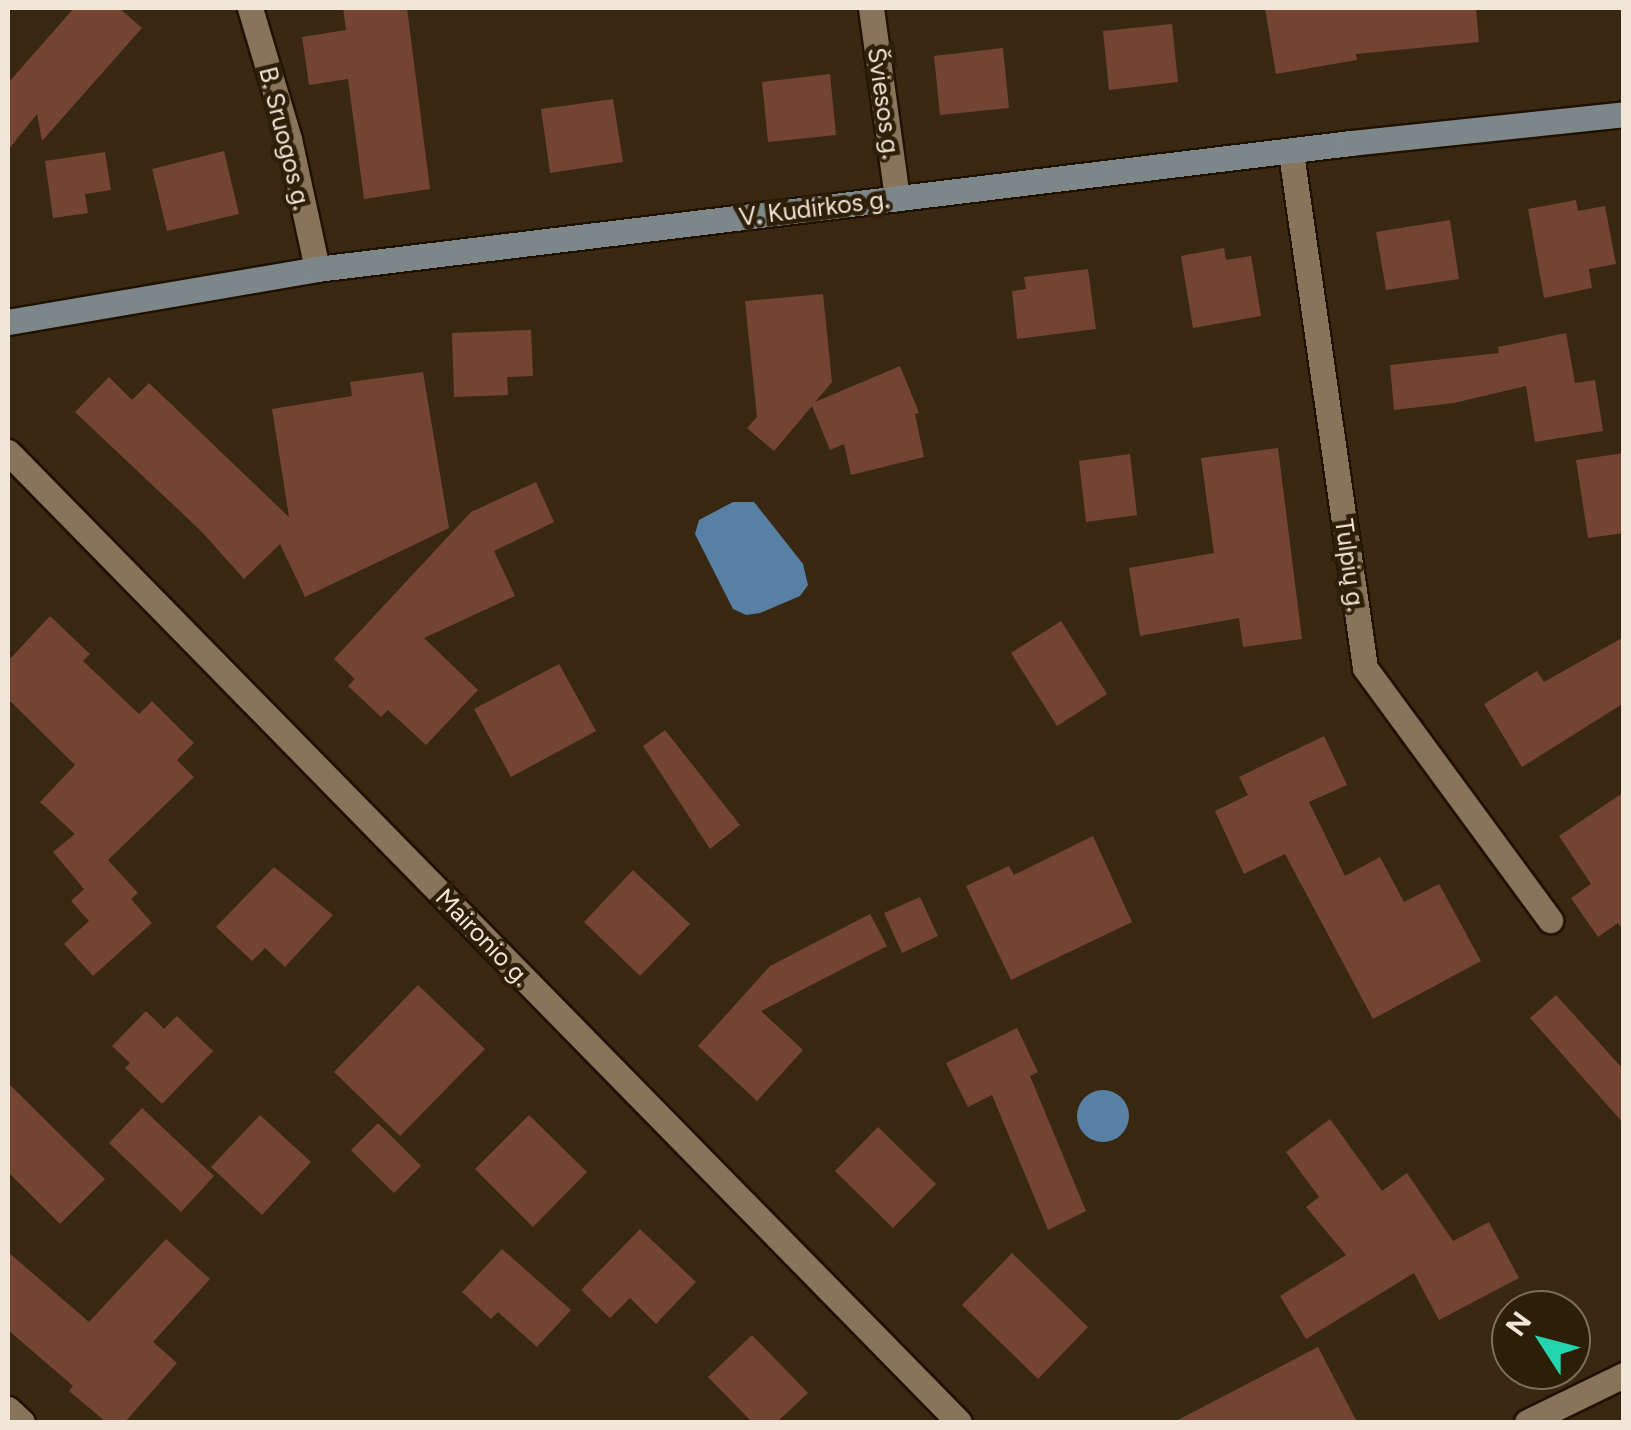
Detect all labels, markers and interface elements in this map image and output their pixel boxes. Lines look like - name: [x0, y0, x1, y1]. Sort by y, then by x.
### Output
- street label: Šviesos g.: [861, 46, 907, 160]
- street label: B. Sruogos g.: [253, 64, 317, 212]
- street label: V. Kudirkos g.: [737, 184, 891, 232]
- street label: Tulpių g.: [1329, 517, 1371, 613]
- street label: Maironio g.: [430, 882, 536, 992]
- north arrow: [1491, 1290, 1591, 1390]
- text: N: [1498, 1305, 1538, 1342]

